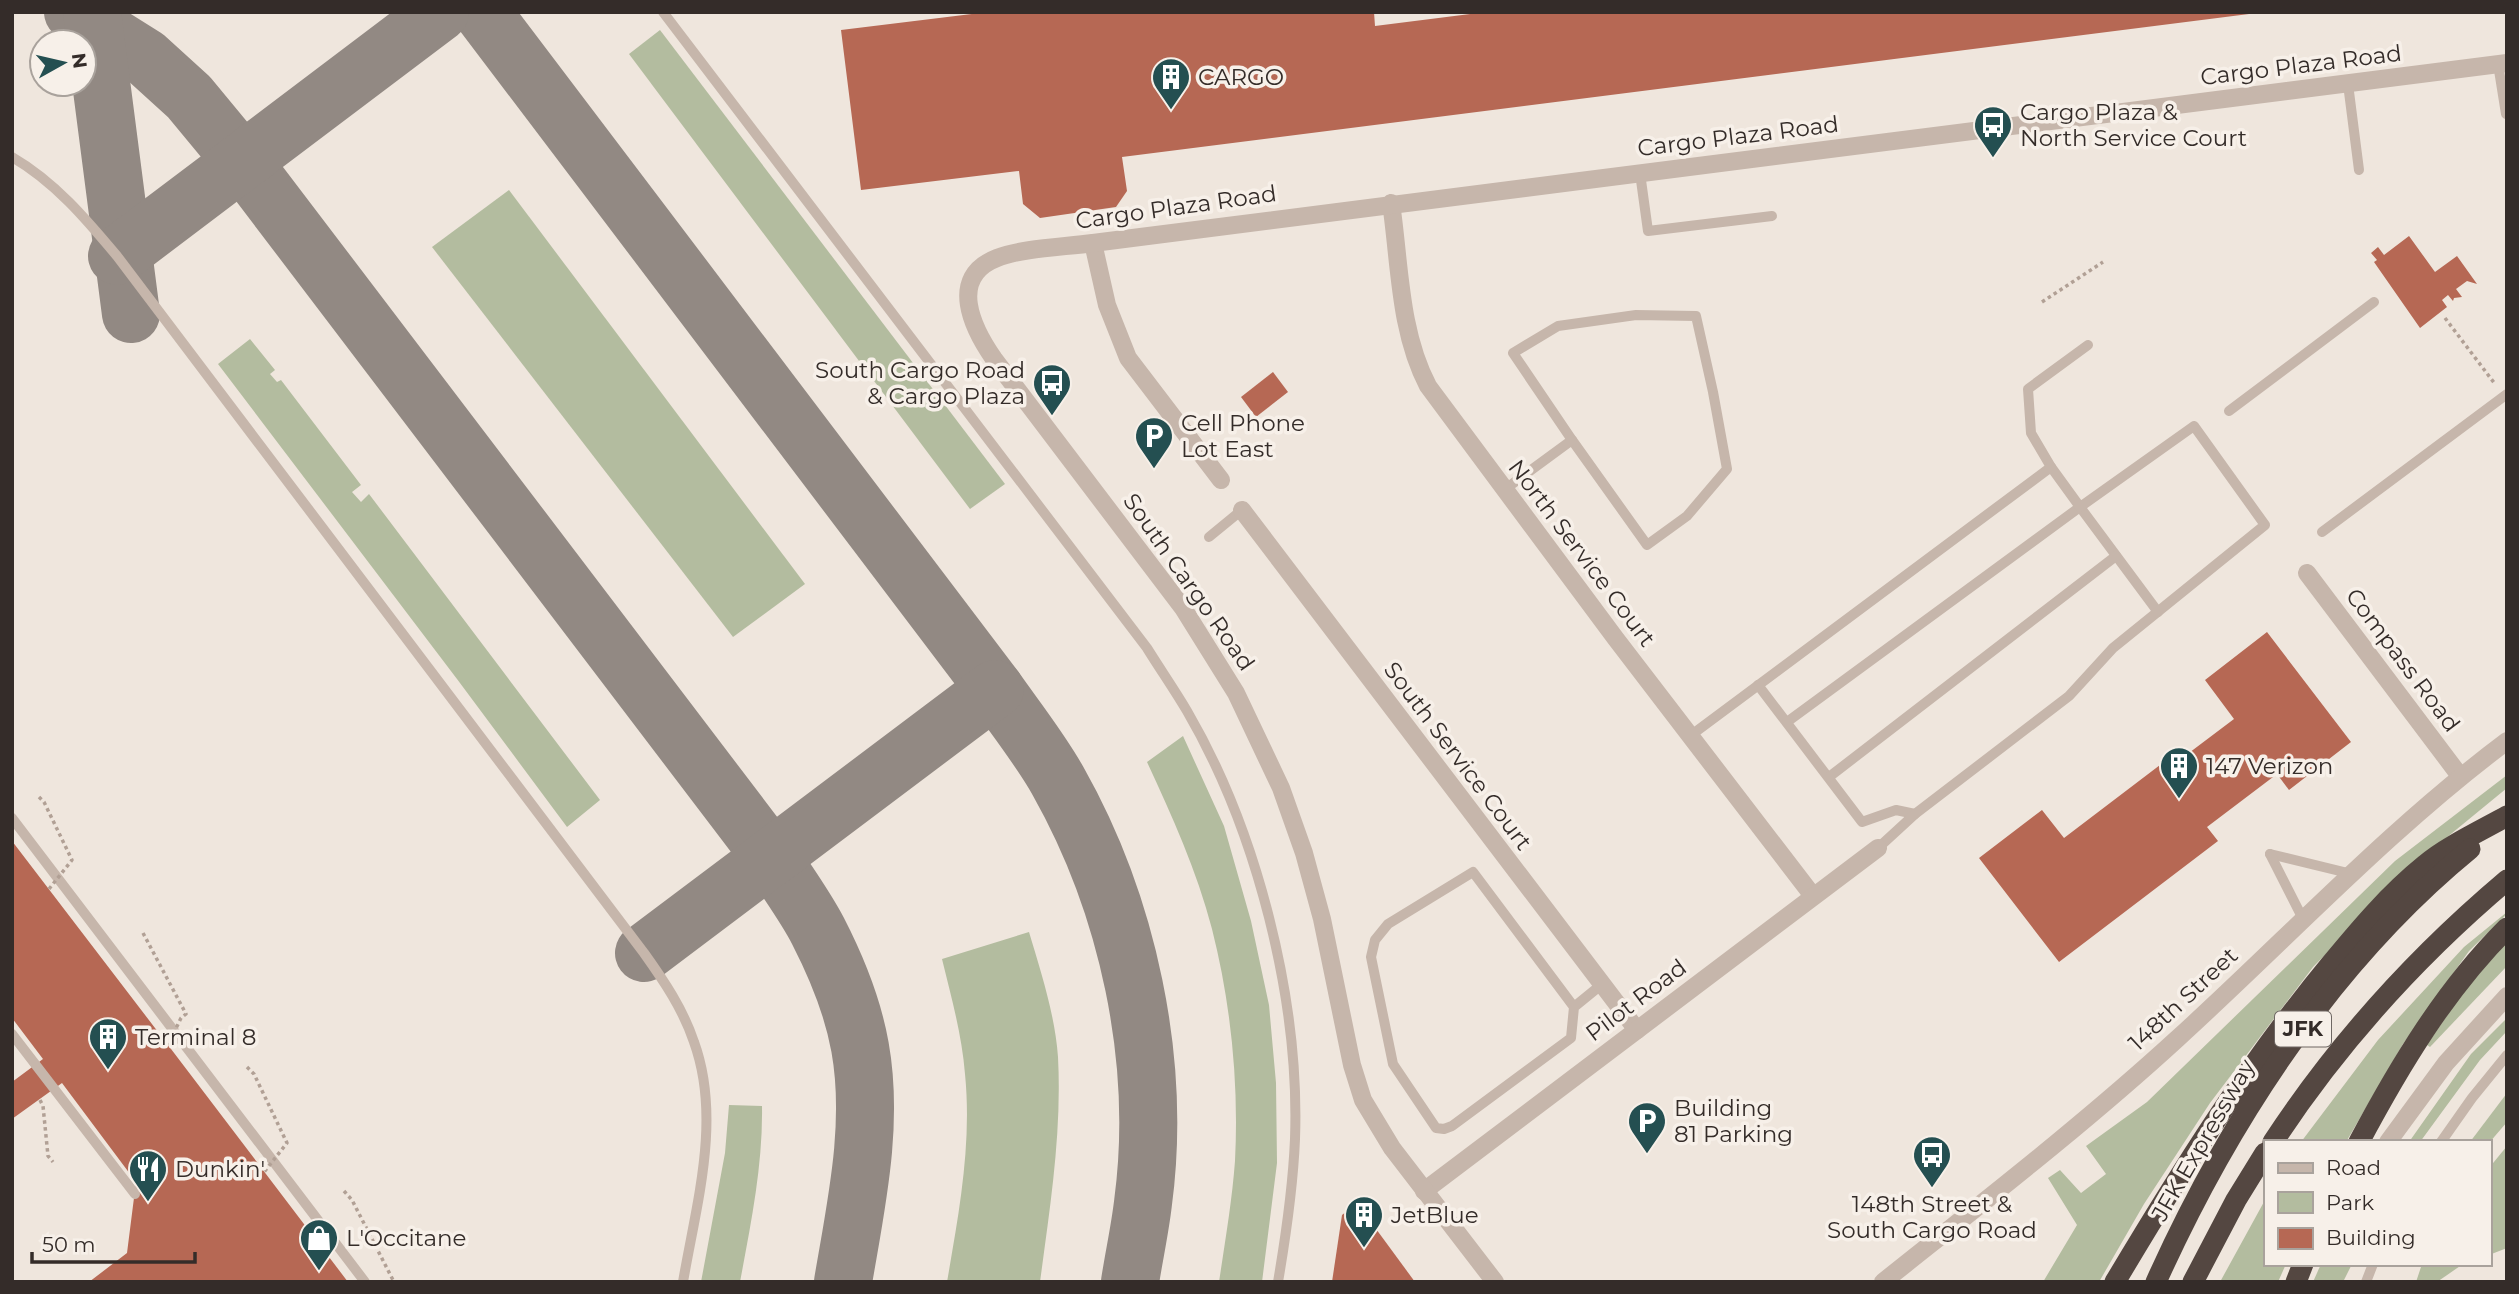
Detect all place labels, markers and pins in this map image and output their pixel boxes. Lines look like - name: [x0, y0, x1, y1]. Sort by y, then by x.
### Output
- building icon: CARGO: [1150, 56, 1192, 111]
- place label: CARGO: [1198, 63, 1284, 91]
- place label: Cargo Plaza & North Service Court: [2020, 98, 2247, 152]
- bus stop icon: Cargo Plaza & North Service Court: [1972, 104, 2014, 159]
- place label: South Cargo Road & Cargo Plaza: [815, 356, 1025, 410]
- bus stop icon: South Cargo Road & Cargo Plaza: [1031, 362, 1073, 417]
- place label: Cell Phone Lot East: [1181, 409, 1305, 463]
- parking icon: Cell Phone Lot East: [1133, 415, 1175, 470]
- building icon: 147 Verizon: [2158, 745, 2200, 800]
- place label: 147 Verizon: [2206, 752, 2333, 780]
- building icon: Terminal 8: [87, 1016, 129, 1071]
- place label: Terminal 8: [135, 1023, 256, 1051]
- place label: Building 81 Parking: [1674, 1094, 1793, 1148]
- parking icon: Building 81 Parking: [1626, 1100, 1668, 1155]
- bus stop icon: 148th Street & South Cargo Road: [1911, 1134, 1953, 1189]
- restaurant icon: Dunkin': [127, 1148, 169, 1203]
- place label: Dunkin': [175, 1155, 265, 1183]
- place label: 148th Street & South Cargo Road: [1827, 1190, 2037, 1244]
- building icon: JetBlue: [1343, 1194, 1385, 1249]
- place label: JetBlue: [1390, 1201, 1479, 1229]
- shop icon: L'Occitane: [298, 1217, 340, 1272]
- place label: L'Occitane: [346, 1224, 467, 1252]

